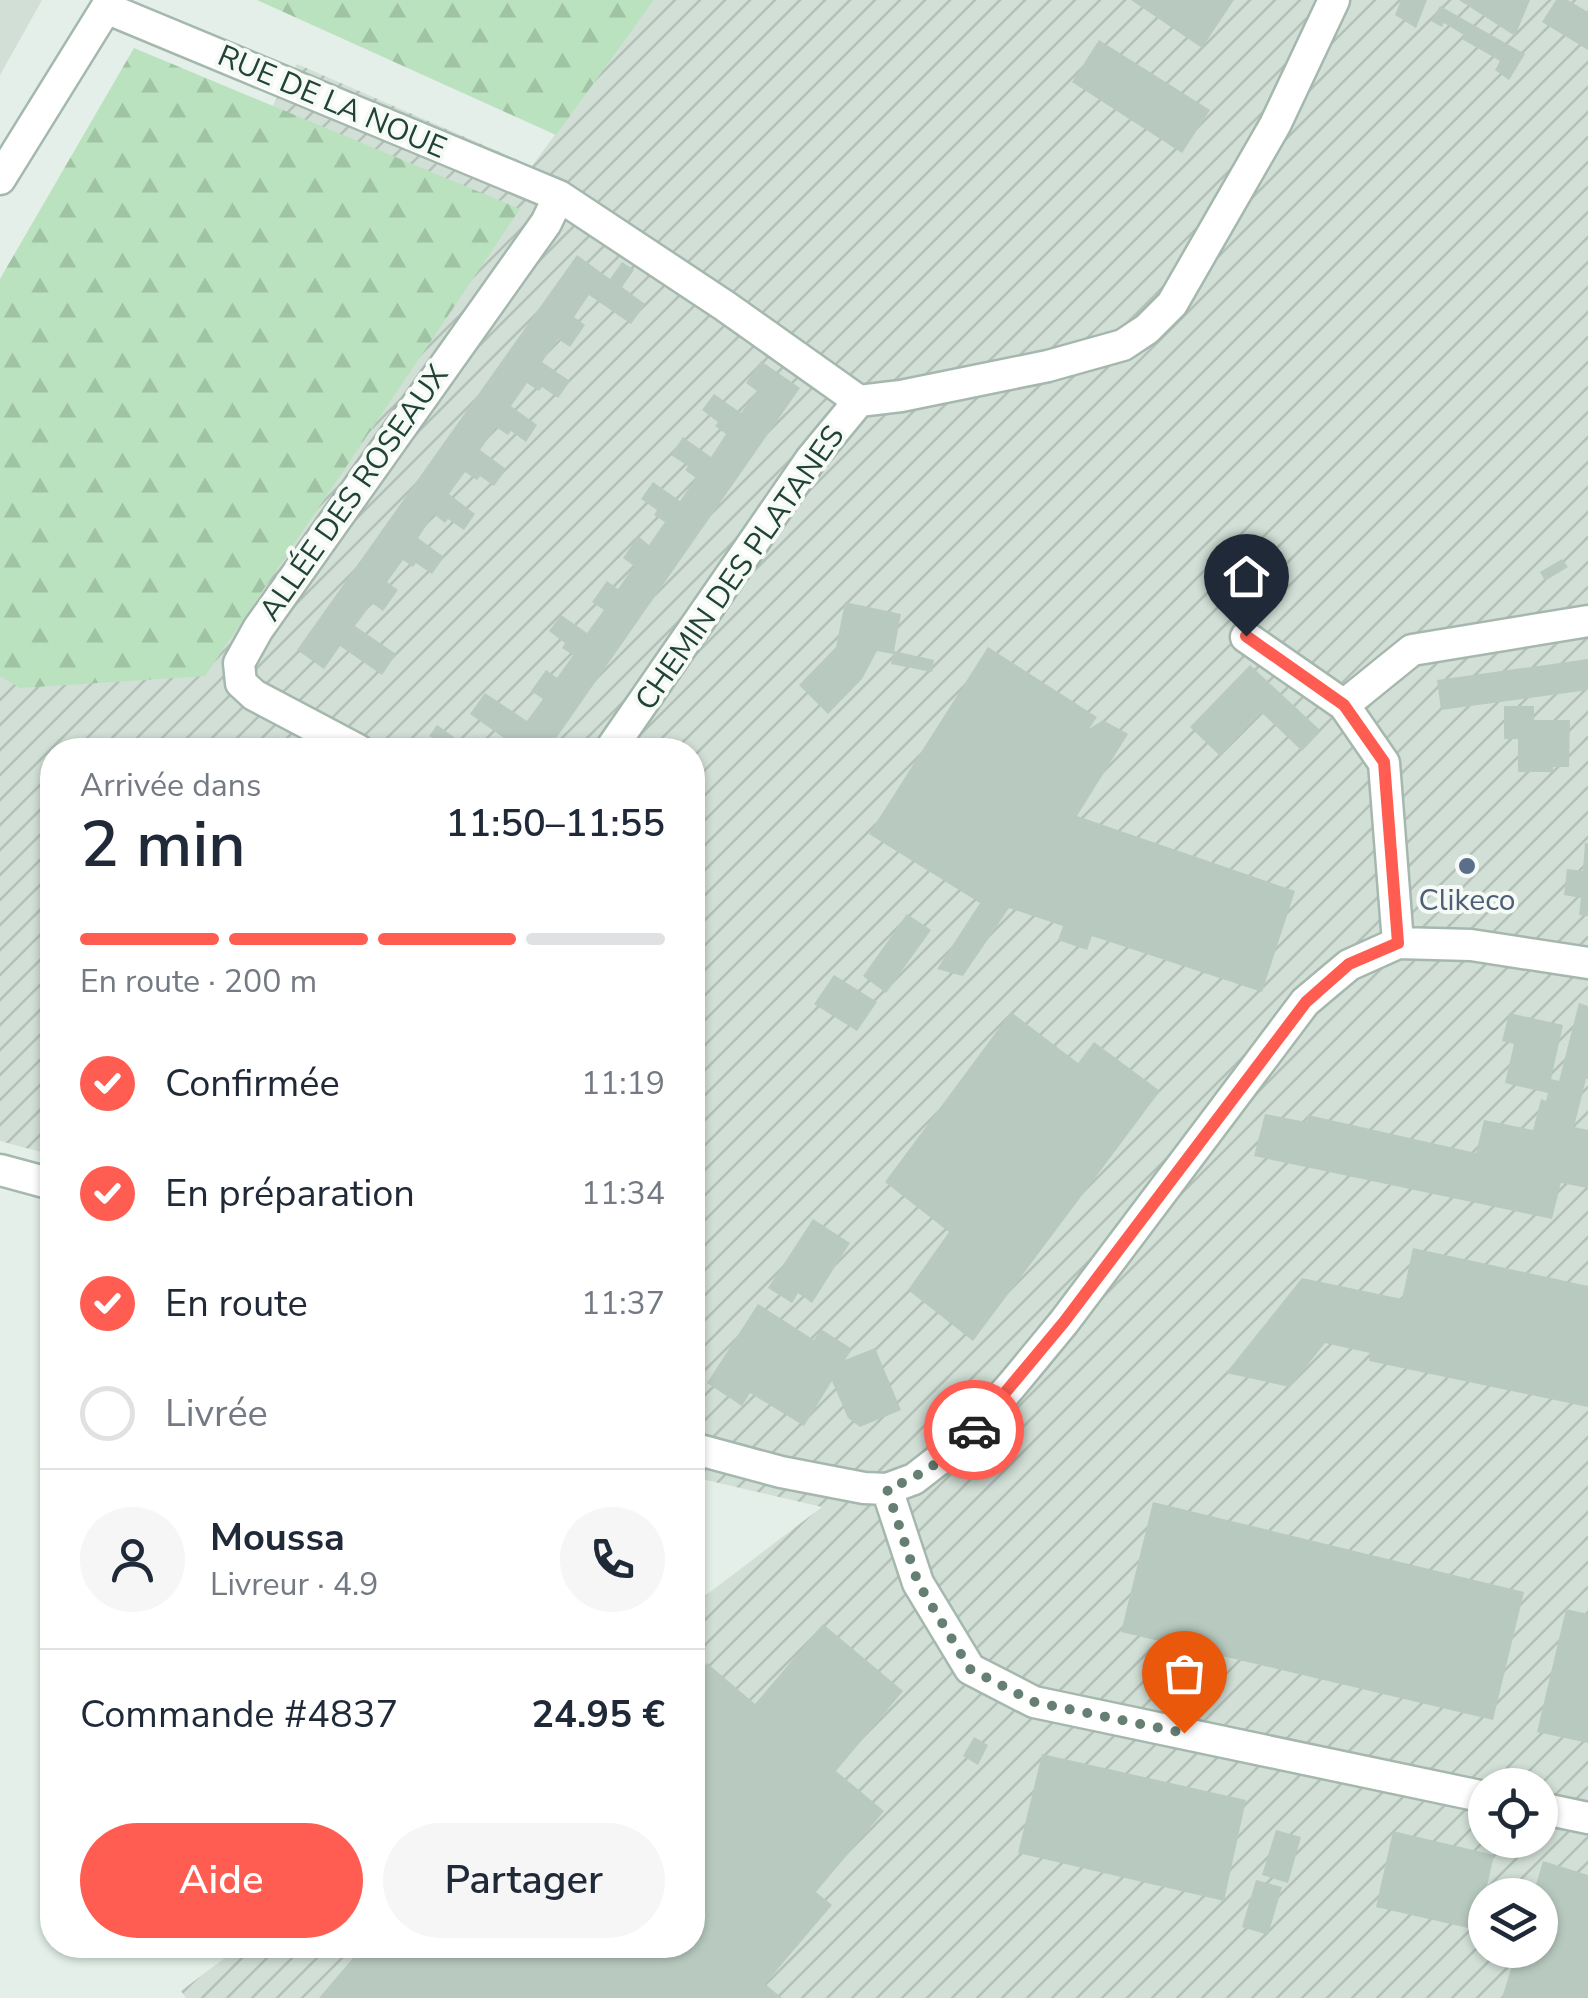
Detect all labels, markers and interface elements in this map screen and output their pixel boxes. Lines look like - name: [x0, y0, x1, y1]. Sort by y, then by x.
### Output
- street label: RUE DE LA NOUE: [212, 35, 452, 169]
- street label: ALLÉE DES ROSEAUX: [250, 356, 458, 629]
- street label: CHEMIN DES PLATANES: [626, 417, 854, 719]
- pin: [1204, 534, 1289, 637]
- icon: home: [1219, 549, 1274, 604]
- text: Arrivée dans: [80, 764, 261, 807]
- text: 11:50–11:55: [446, 798, 665, 849]
- text: 2 min: [80, 800, 246, 889]
- marker: Clikeco: [1456, 855, 1478, 877]
- place label: Clikeco: [1419, 880, 1515, 921]
- text: En route · 200 m: [80, 960, 317, 1003]
- icon: check: [80, 1056, 135, 1111]
- text: Confirmée: [165, 1058, 340, 1109]
- text: 11:19: [581, 1062, 665, 1105]
- icon: check: [80, 1166, 135, 1221]
- text: En préparation: [165, 1168, 415, 1219]
- text: 11:34: [581, 1172, 665, 1215]
- icon: check: [80, 1276, 135, 1331]
- text: En route: [165, 1278, 308, 1329]
- text: 11:37: [581, 1282, 665, 1325]
- courier: [924, 1380, 1024, 1480]
- text: Livrée: [165, 1388, 268, 1439]
- icon: car: [947, 1403, 1002, 1458]
- button: person: [80, 1507, 185, 1612]
- button: phone: [560, 1507, 665, 1612]
- text: Moussa: [210, 1512, 345, 1563]
- text: Livreur · 4.9: [210, 1563, 378, 1606]
- pin: [1142, 1631, 1227, 1734]
- icon: bag: [1157, 1646, 1212, 1701]
- text: Commande #4837: [80, 1689, 398, 1740]
- text: 24.95 €: [531, 1689, 665, 1740]
- map controls: [1468, 1768, 1558, 1968]
- button: locate: [1468, 1768, 1558, 1858]
- button: Aide: [80, 1823, 363, 1938]
- button: Partager: [383, 1823, 665, 1938]
- button: layers: [1468, 1878, 1558, 1968]

